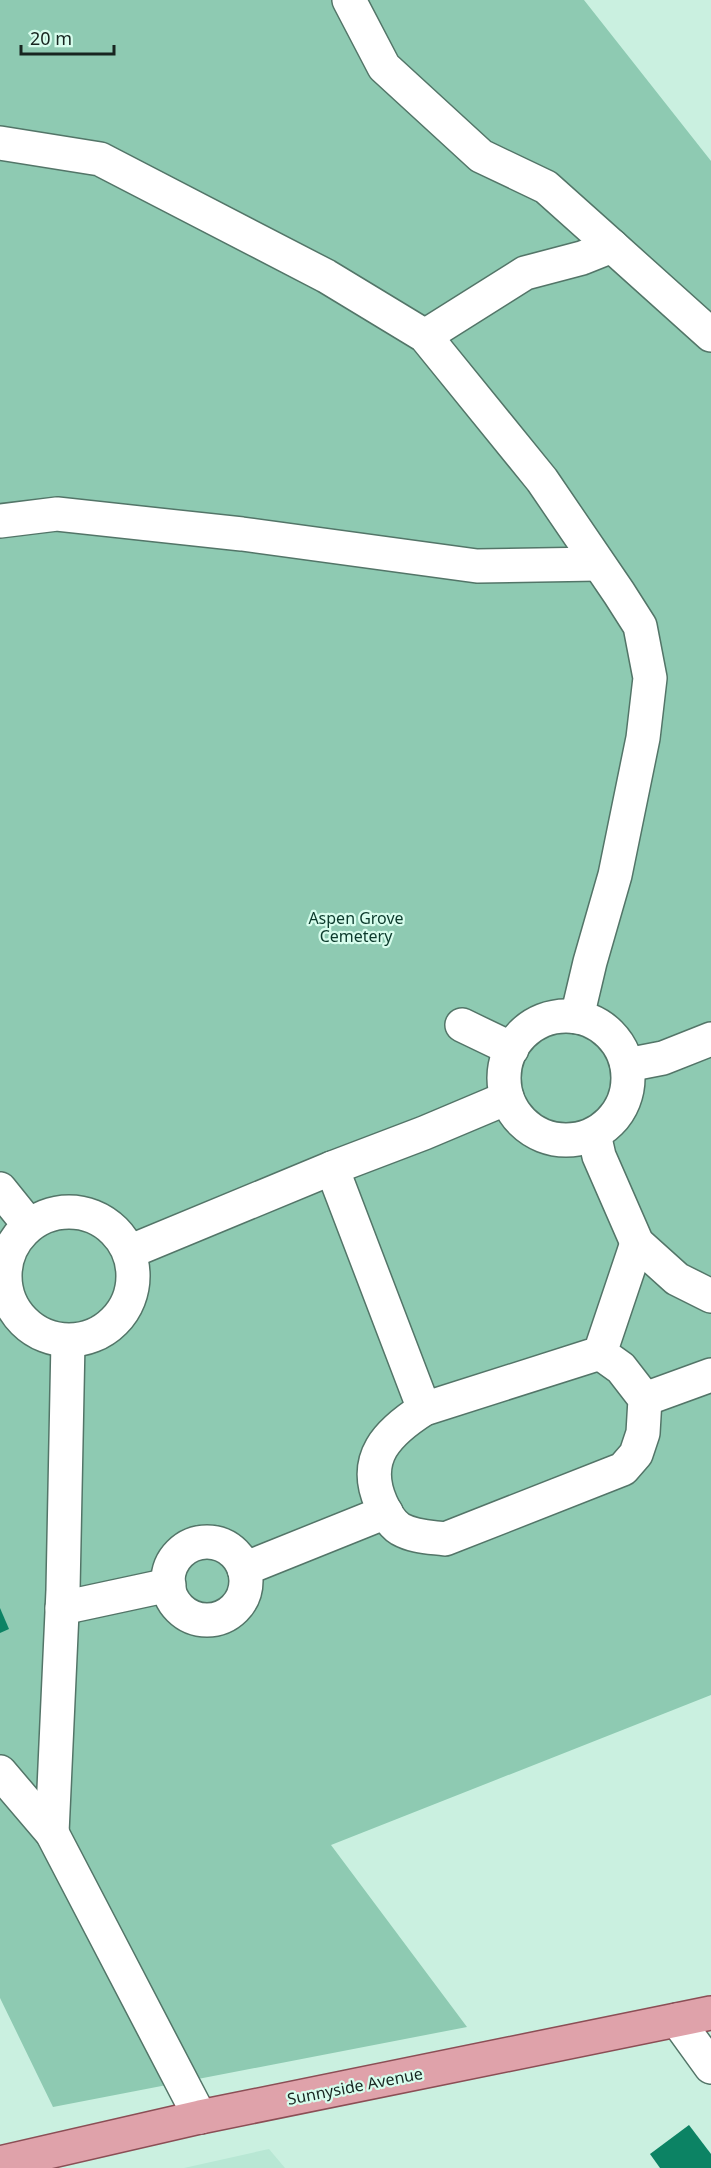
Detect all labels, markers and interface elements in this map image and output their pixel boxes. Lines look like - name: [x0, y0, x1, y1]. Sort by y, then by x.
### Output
- scale bar: [21, 18, 114, 56]
- text: 20 m: [30, 26, 72, 50]
- park label: Aspen Grove Cemetery: [308, 907, 404, 947]
- street label: Sunnyside Avenue: [285, 2062, 425, 2110]

